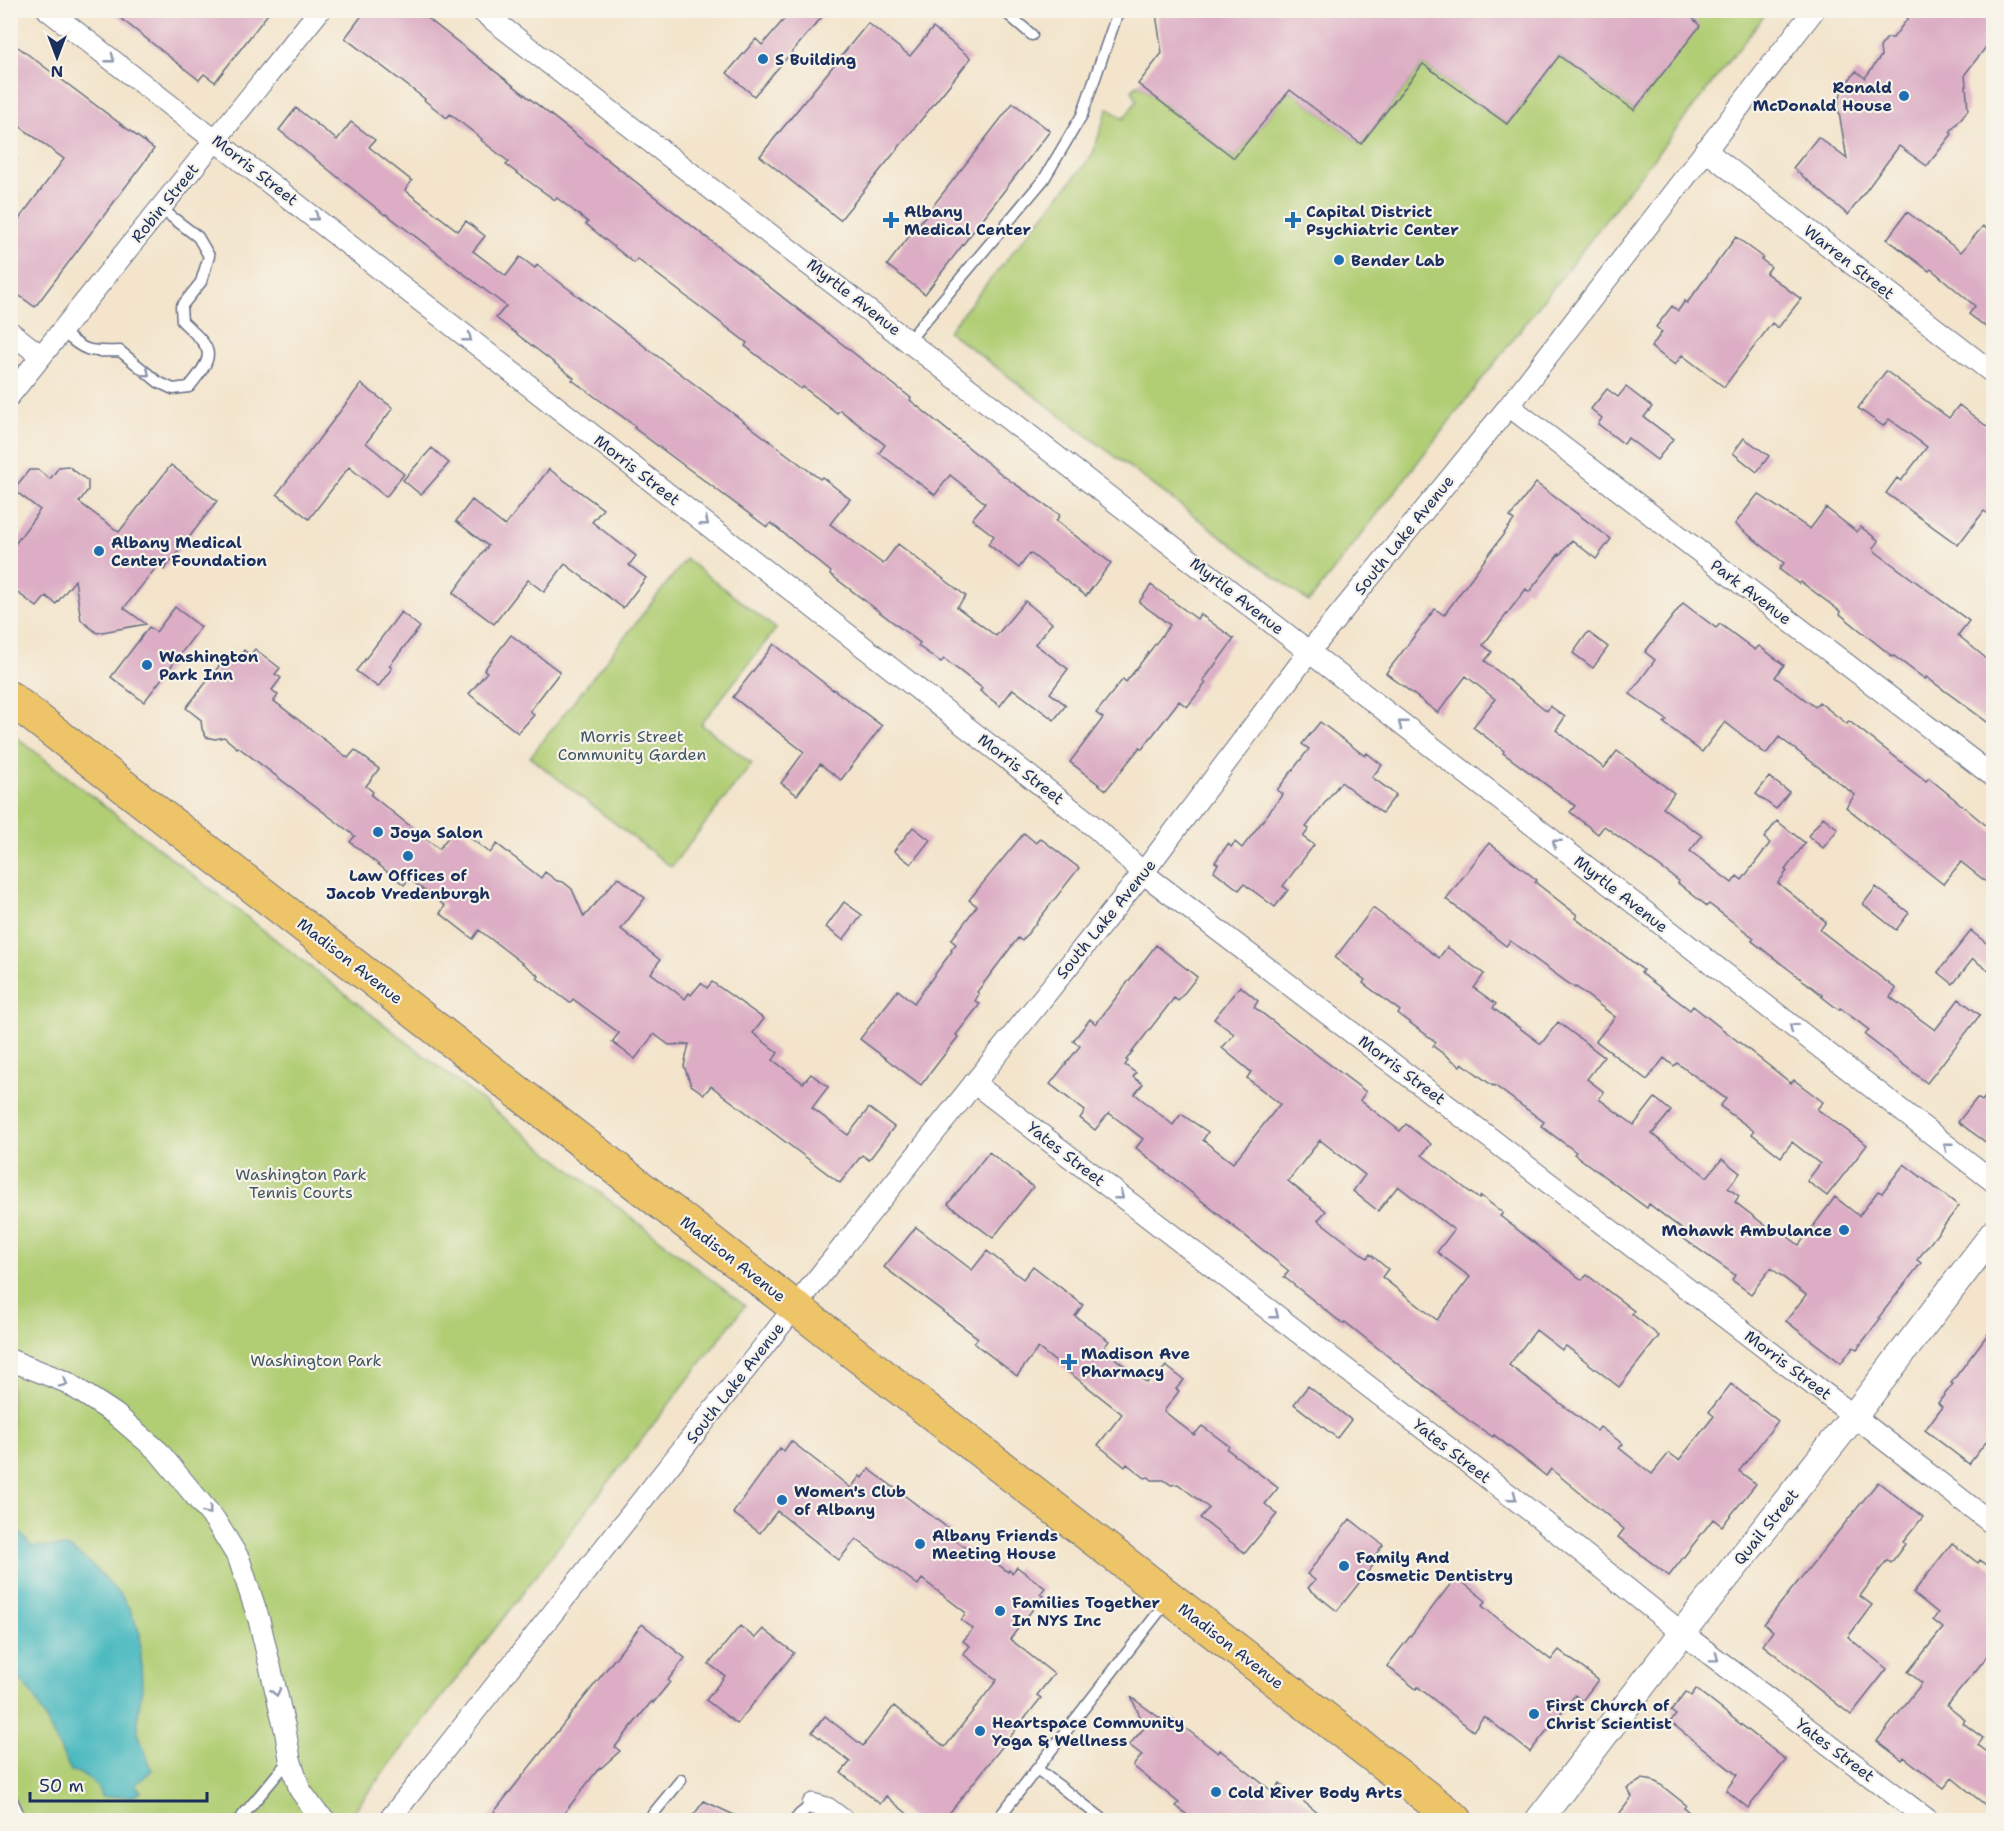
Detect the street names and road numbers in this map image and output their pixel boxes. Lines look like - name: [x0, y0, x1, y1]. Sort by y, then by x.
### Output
- street label: Morris Street: [208, 130, 302, 210]
- street label: Robin Street: [127, 159, 203, 247]
- street label: Warren Street: [1799, 220, 1899, 304]
- street label: Myrtle Avenue: [803, 254, 905, 340]
- street label: Morris Street: [590, 430, 684, 510]
- street label: South Lake Avenue: [1349, 471, 1459, 599]
- street label: Myrtle Avenue: [1186, 553, 1288, 639]
- street label: Park Avenue: [1706, 555, 1796, 629]
- street label: Morris Street: [974, 729, 1068, 809]
- street label: Myrtle Avenue: [1570, 851, 1672, 937]
- street label: South Lake Avenue: [1051, 855, 1161, 983]
- street label: Madison Avenue: [293, 913, 407, 1009]
- street label: Morris Street: [1354, 1030, 1450, 1110]
- street label: Yates Street: [1023, 1117, 1109, 1191]
- street label: Madison Avenue: [676, 1211, 790, 1307]
- street label: South Lake Avenue: [681, 1318, 789, 1448]
- street label: Morris Street: [1740, 1325, 1836, 1405]
- street label: Yates Street: [1409, 1414, 1495, 1488]
- street label: Quail Street: [1729, 1485, 1803, 1569]
- street label: Madison Avenue: [1174, 1598, 1288, 1694]
- street label: Yates Street: [1791, 1714, 1879, 1786]

